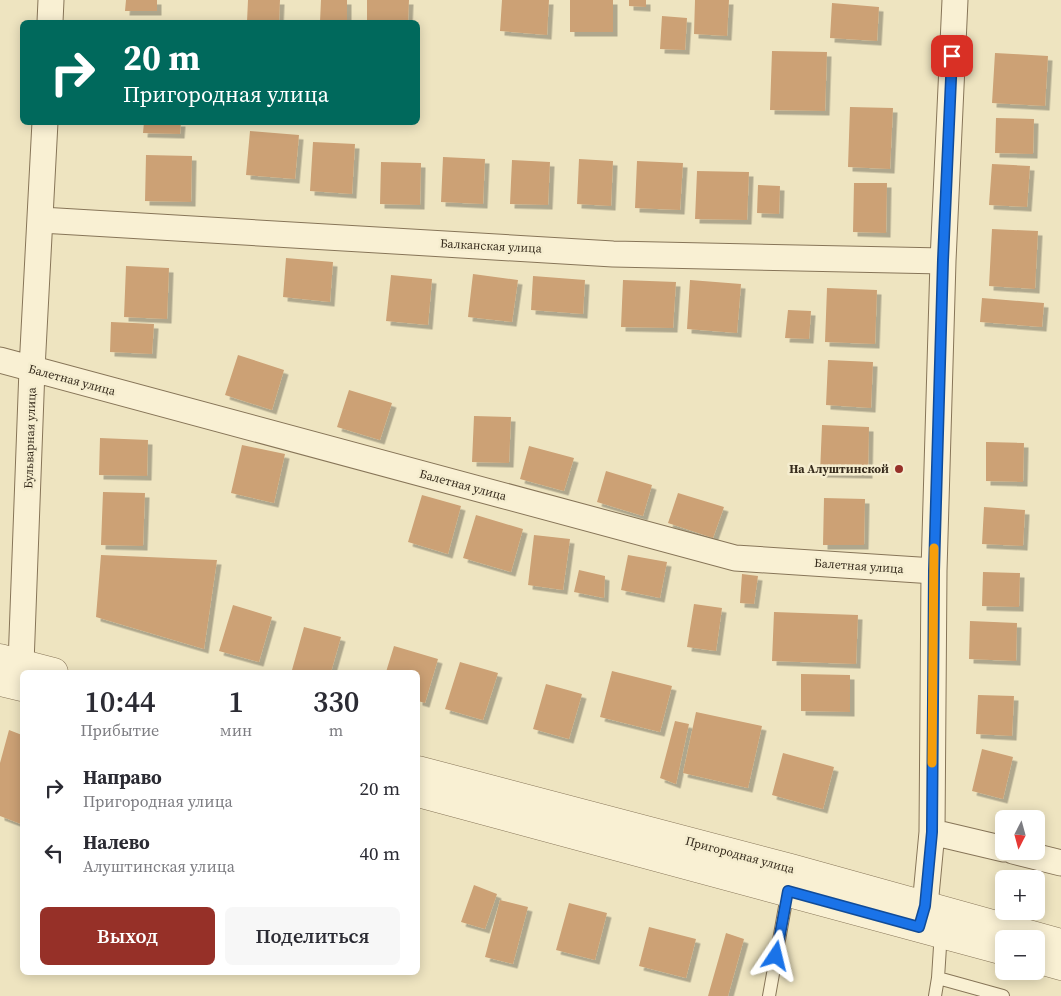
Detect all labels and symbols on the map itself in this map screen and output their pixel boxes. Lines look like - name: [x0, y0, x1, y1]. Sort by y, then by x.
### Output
- pin: [931, 35, 973, 77]
- street label: Балканская улица: [440, 235, 543, 257]
- street label: Балетная улица: [27, 361, 118, 400]
- street label: Бульварная улица: [20, 386, 40, 489]
- place label: На Алуштинской: [789, 461, 889, 477]
- marker: На Алуштинской: [893, 463, 905, 475]
- street label: Балетная улица: [418, 466, 509, 505]
- street label: Балетная улица: [814, 555, 905, 577]
- north arrow: [995, 810, 1045, 860]
- street label: Пригородная улица: [684, 833, 797, 877]
- position arrow: [749, 929, 801, 981]

